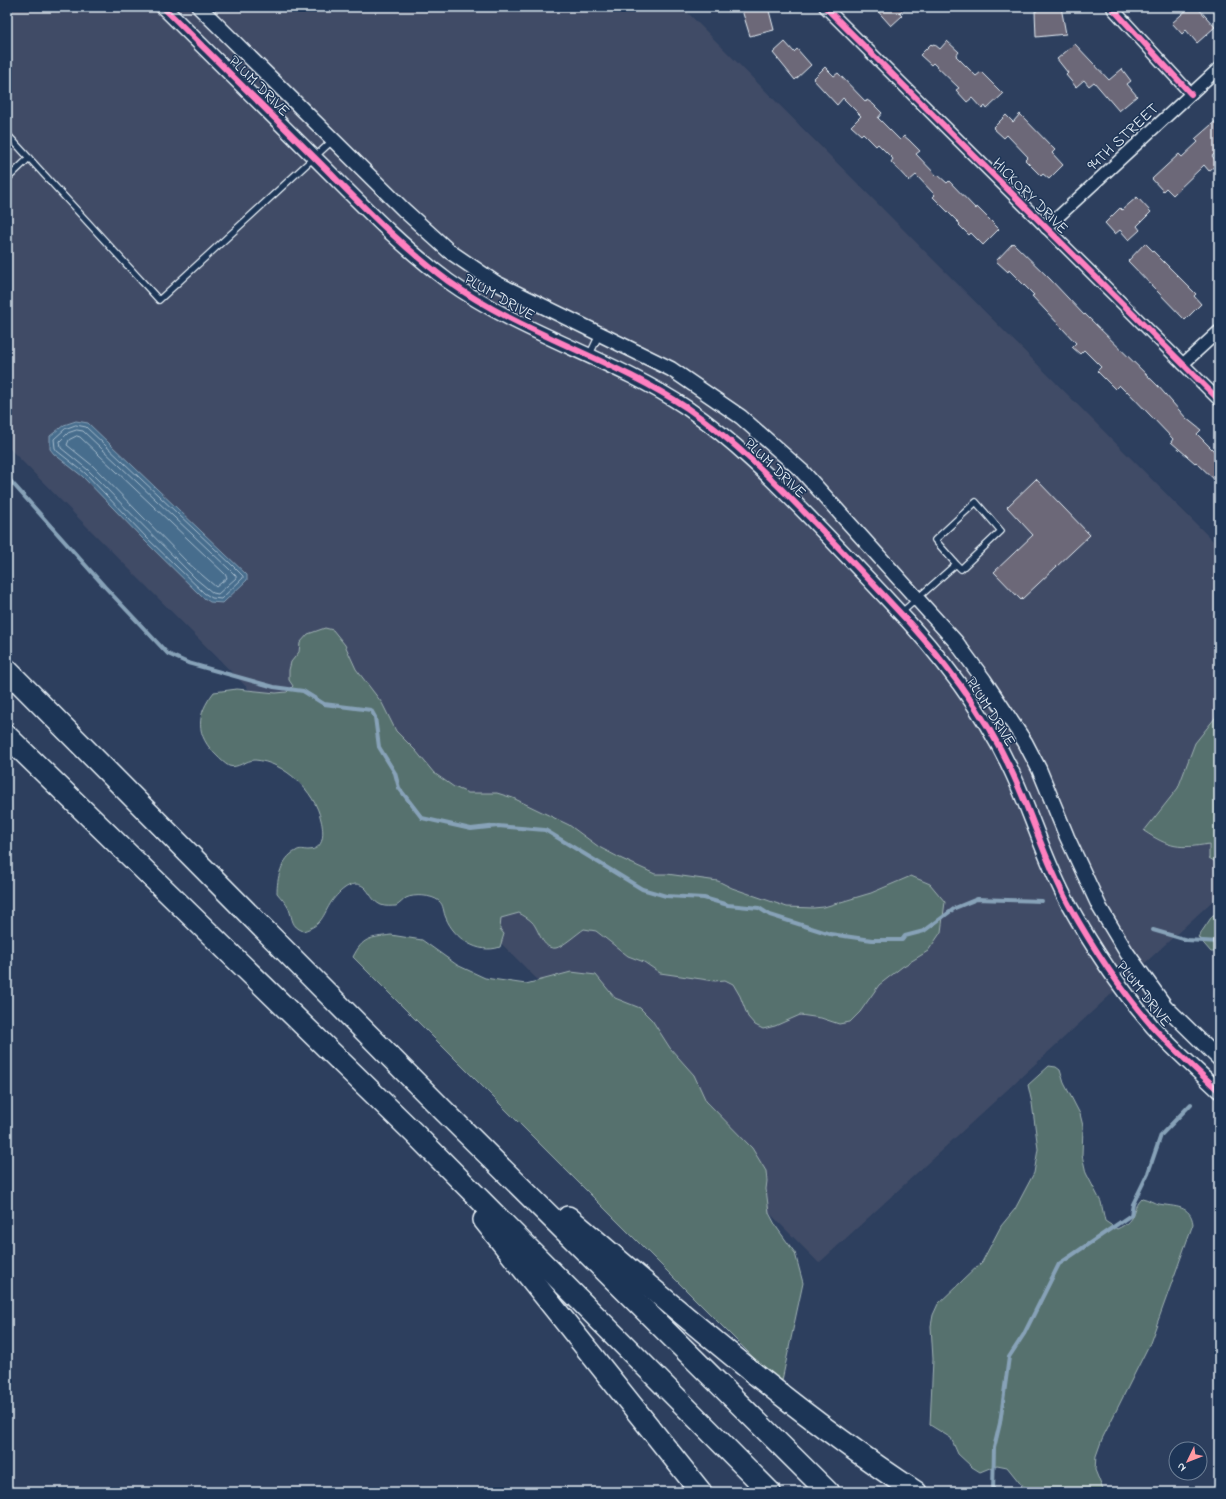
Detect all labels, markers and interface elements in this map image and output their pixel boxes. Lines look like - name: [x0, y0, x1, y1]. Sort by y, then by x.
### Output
- street label: PLUM DRIVE: [222, 50, 295, 123]
- street label: 94TH STREET: [1082, 98, 1165, 177]
- street label: HICKORY DRIVE: [986, 153, 1073, 240]
- street label: PLUM DRIVE: [459, 268, 539, 328]
- street label: PLUM DRIVE: [738, 432, 811, 504]
- street label: PLUM DRIVE: [959, 672, 1021, 752]
- street label: PLUM DRIVE: [1110, 956, 1177, 1033]
- north arrow: [1168, 1441, 1208, 1481]
- text: N: [1173, 1459, 1190, 1475]

